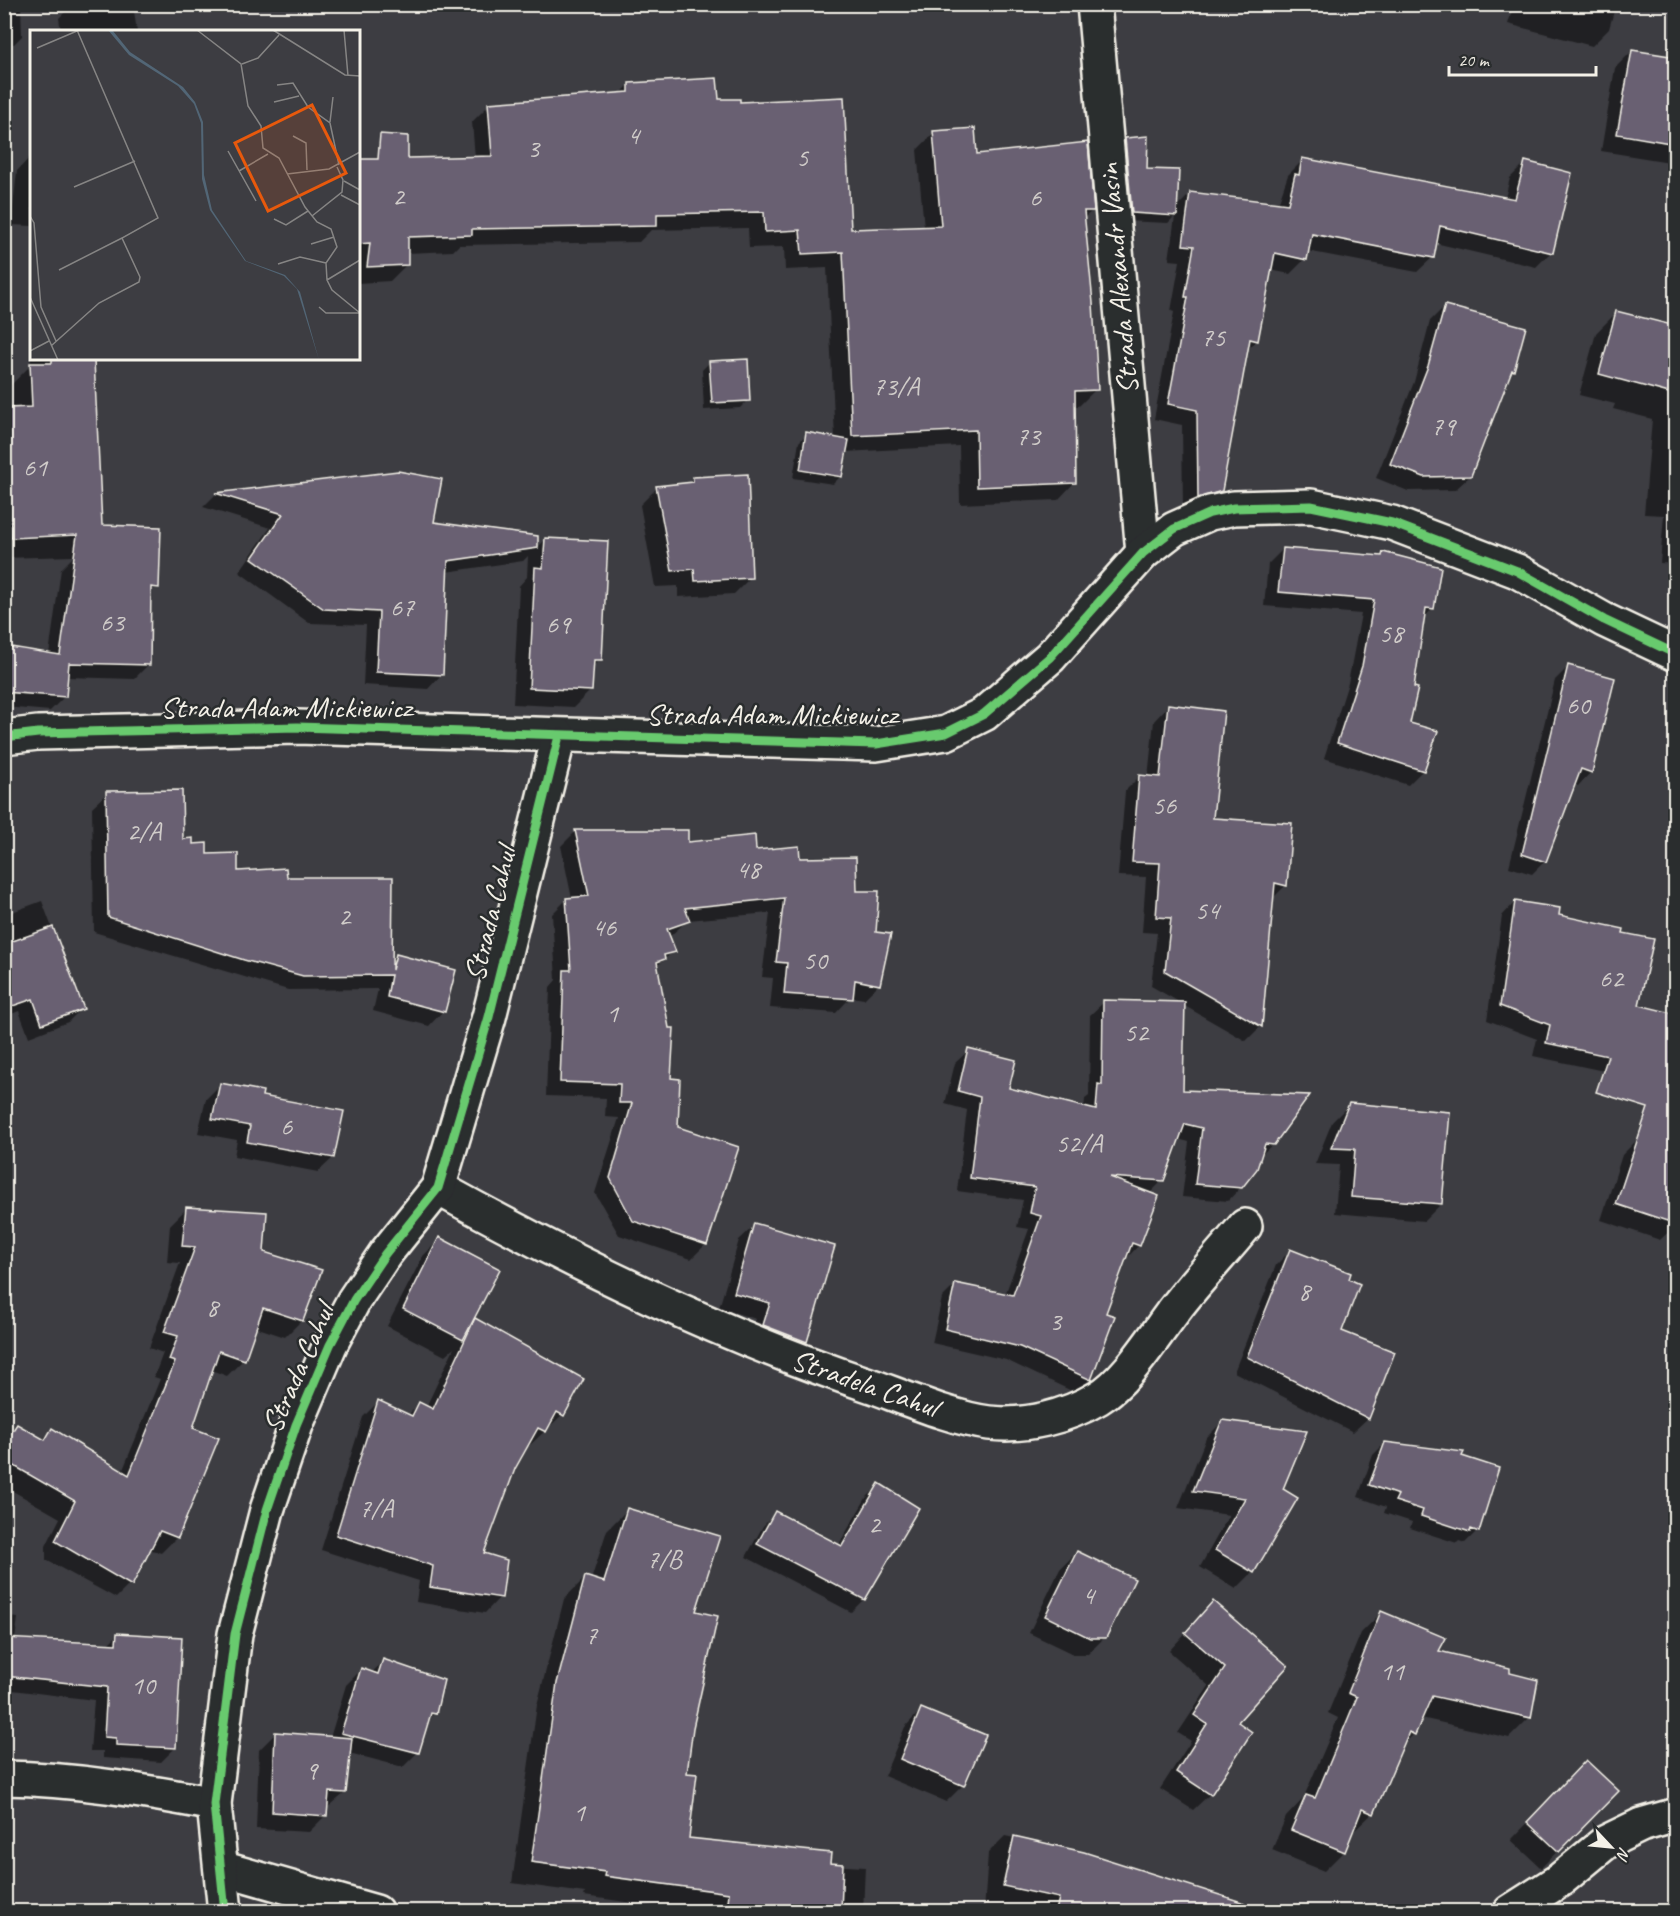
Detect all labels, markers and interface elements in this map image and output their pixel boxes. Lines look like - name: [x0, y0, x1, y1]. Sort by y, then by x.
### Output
- inset map: [30, 30, 360, 360]
- scale bar: [1449, 39, 1596, 77]
- text: 20 m: [1458, 49, 1491, 71]
- house number: 4: [627, 118, 642, 152]
- house number: 3: [527, 131, 541, 165]
- house number: 5: [796, 140, 810, 174]
- street label: Strada Alexandr Vasin: [1089, 161, 1147, 396]
- house number: 2: [392, 179, 406, 213]
- house number: 6: [1029, 180, 1042, 214]
- house number: 75: [1201, 320, 1227, 354]
- house number: 73/A: [873, 369, 921, 403]
- house number: 79: [1431, 409, 1457, 443]
- house number: 73: [1016, 419, 1042, 453]
- house number: 61: [23, 450, 49, 484]
- house number: 67: [390, 590, 416, 624]
- house number: 63: [100, 605, 126, 639]
- house number: 69: [546, 607, 572, 641]
- house number: 58: [1379, 616, 1406, 650]
- street label: Strada Adam Mickiewicz: [160, 688, 415, 726]
- house number: 60: [1566, 688, 1592, 722]
- street label: Strada Adam Mickiewicz: [646, 695, 901, 733]
- house number: 56: [1152, 788, 1177, 822]
- house number: 2/A: [127, 814, 163, 848]
- street label: Strada Cahul: [455, 838, 526, 985]
- house number: 48: [736, 852, 763, 886]
- house number: 54: [1195, 893, 1222, 927]
- house number: 2: [338, 899, 352, 933]
- house number: 46: [592, 910, 617, 944]
- house number: 50: [803, 943, 829, 977]
- house number: 62: [1599, 961, 1625, 995]
- house number: 1: [606, 996, 620, 1030]
- house number: 52: [1124, 1015, 1150, 1049]
- house number: 6: [280, 1109, 293, 1143]
- house number: 52/A: [1056, 1126, 1104, 1160]
- house number: 8: [1298, 1274, 1313, 1308]
- house number: 8: [206, 1290, 221, 1324]
- street label: Strada Cahul: [253, 1293, 345, 1438]
- house number: 3: [1049, 1304, 1063, 1338]
- street label: Stradela Cahul: [787, 1340, 948, 1427]
- house number: 7/A: [359, 1491, 395, 1525]
- house number: 2: [868, 1507, 882, 1541]
- house number: 7/B: [646, 1542, 684, 1576]
- house number: 4: [1082, 1578, 1097, 1612]
- house number: 7: [585, 1618, 599, 1652]
- house number: 11: [1380, 1654, 1406, 1688]
- house number: 10: [131, 1668, 157, 1702]
- house number: 9: [305, 1753, 319, 1787]
- house number: 1: [573, 1795, 587, 1829]
- north arrow: [1581, 1817, 1641, 1877]
- text: N: [1611, 1844, 1635, 1865]

